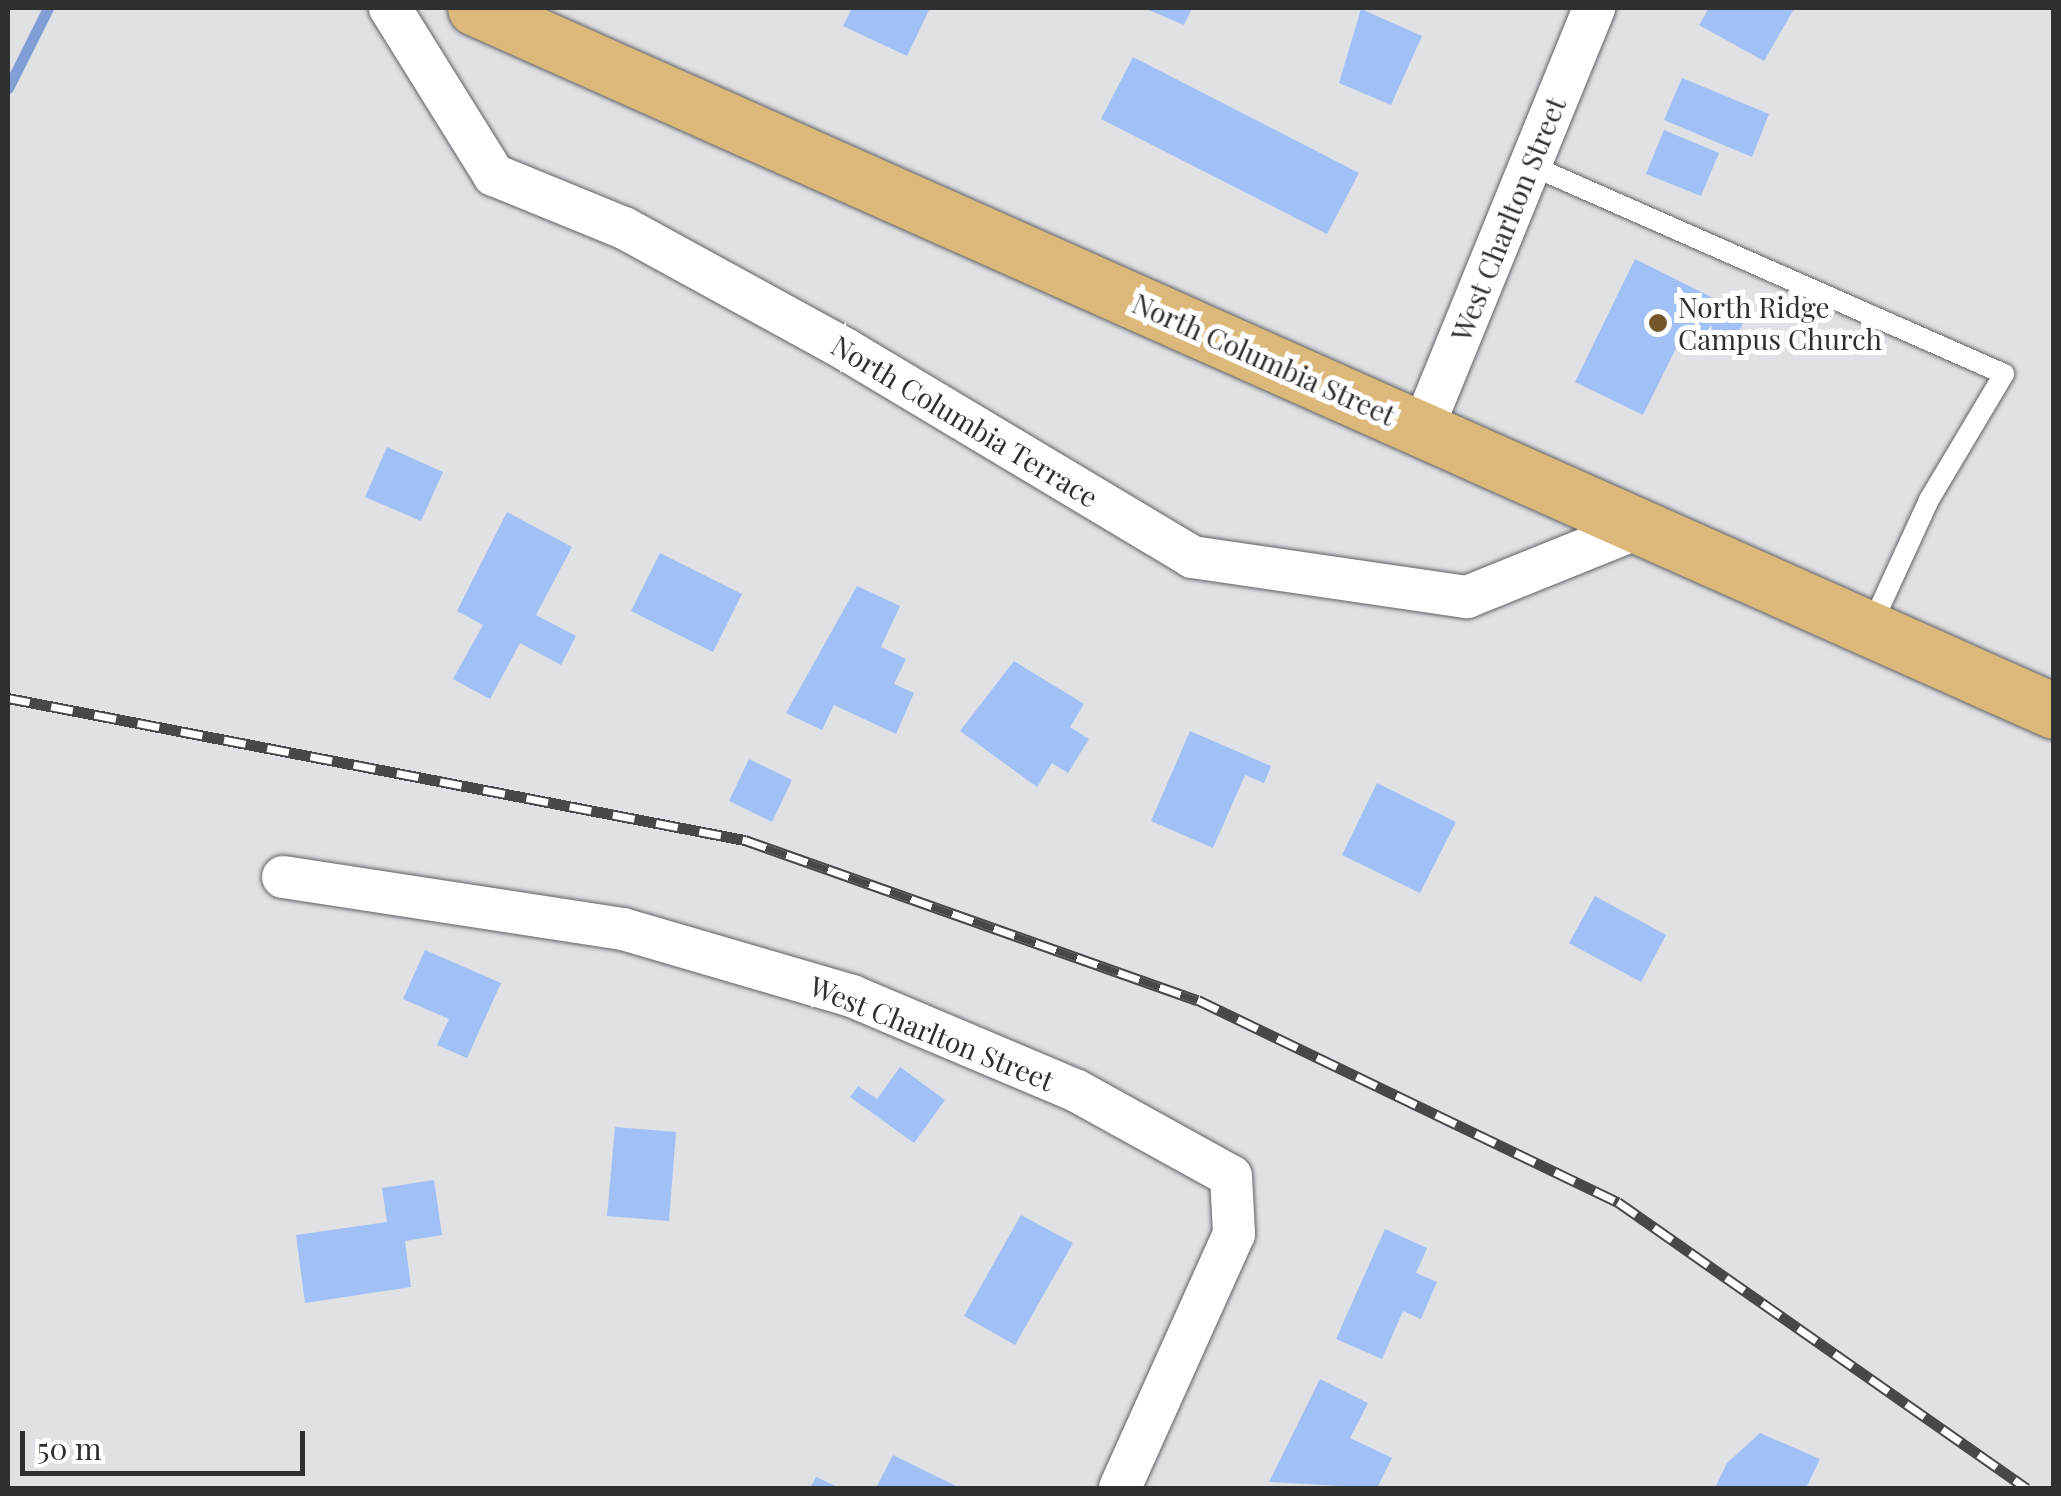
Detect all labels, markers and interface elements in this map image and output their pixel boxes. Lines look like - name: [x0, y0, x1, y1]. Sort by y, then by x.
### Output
- street label: West Charlton Street: [1444, 92, 1572, 346]
- street label: North Columbia Street: [1127, 286, 1401, 432]
- place label: North Ridge Campus Church: [1678, 290, 1882, 356]
- marker: North Ridge Campus Church: [1647, 312, 1669, 334]
- street label: North Columbia Terrace: [825, 328, 1105, 514]
- street label: West Charlton Street: [805, 969, 1059, 1097]
- scale bar: [25, 1411, 310, 1473]
- text: 50 m: [37, 1428, 102, 1468]

